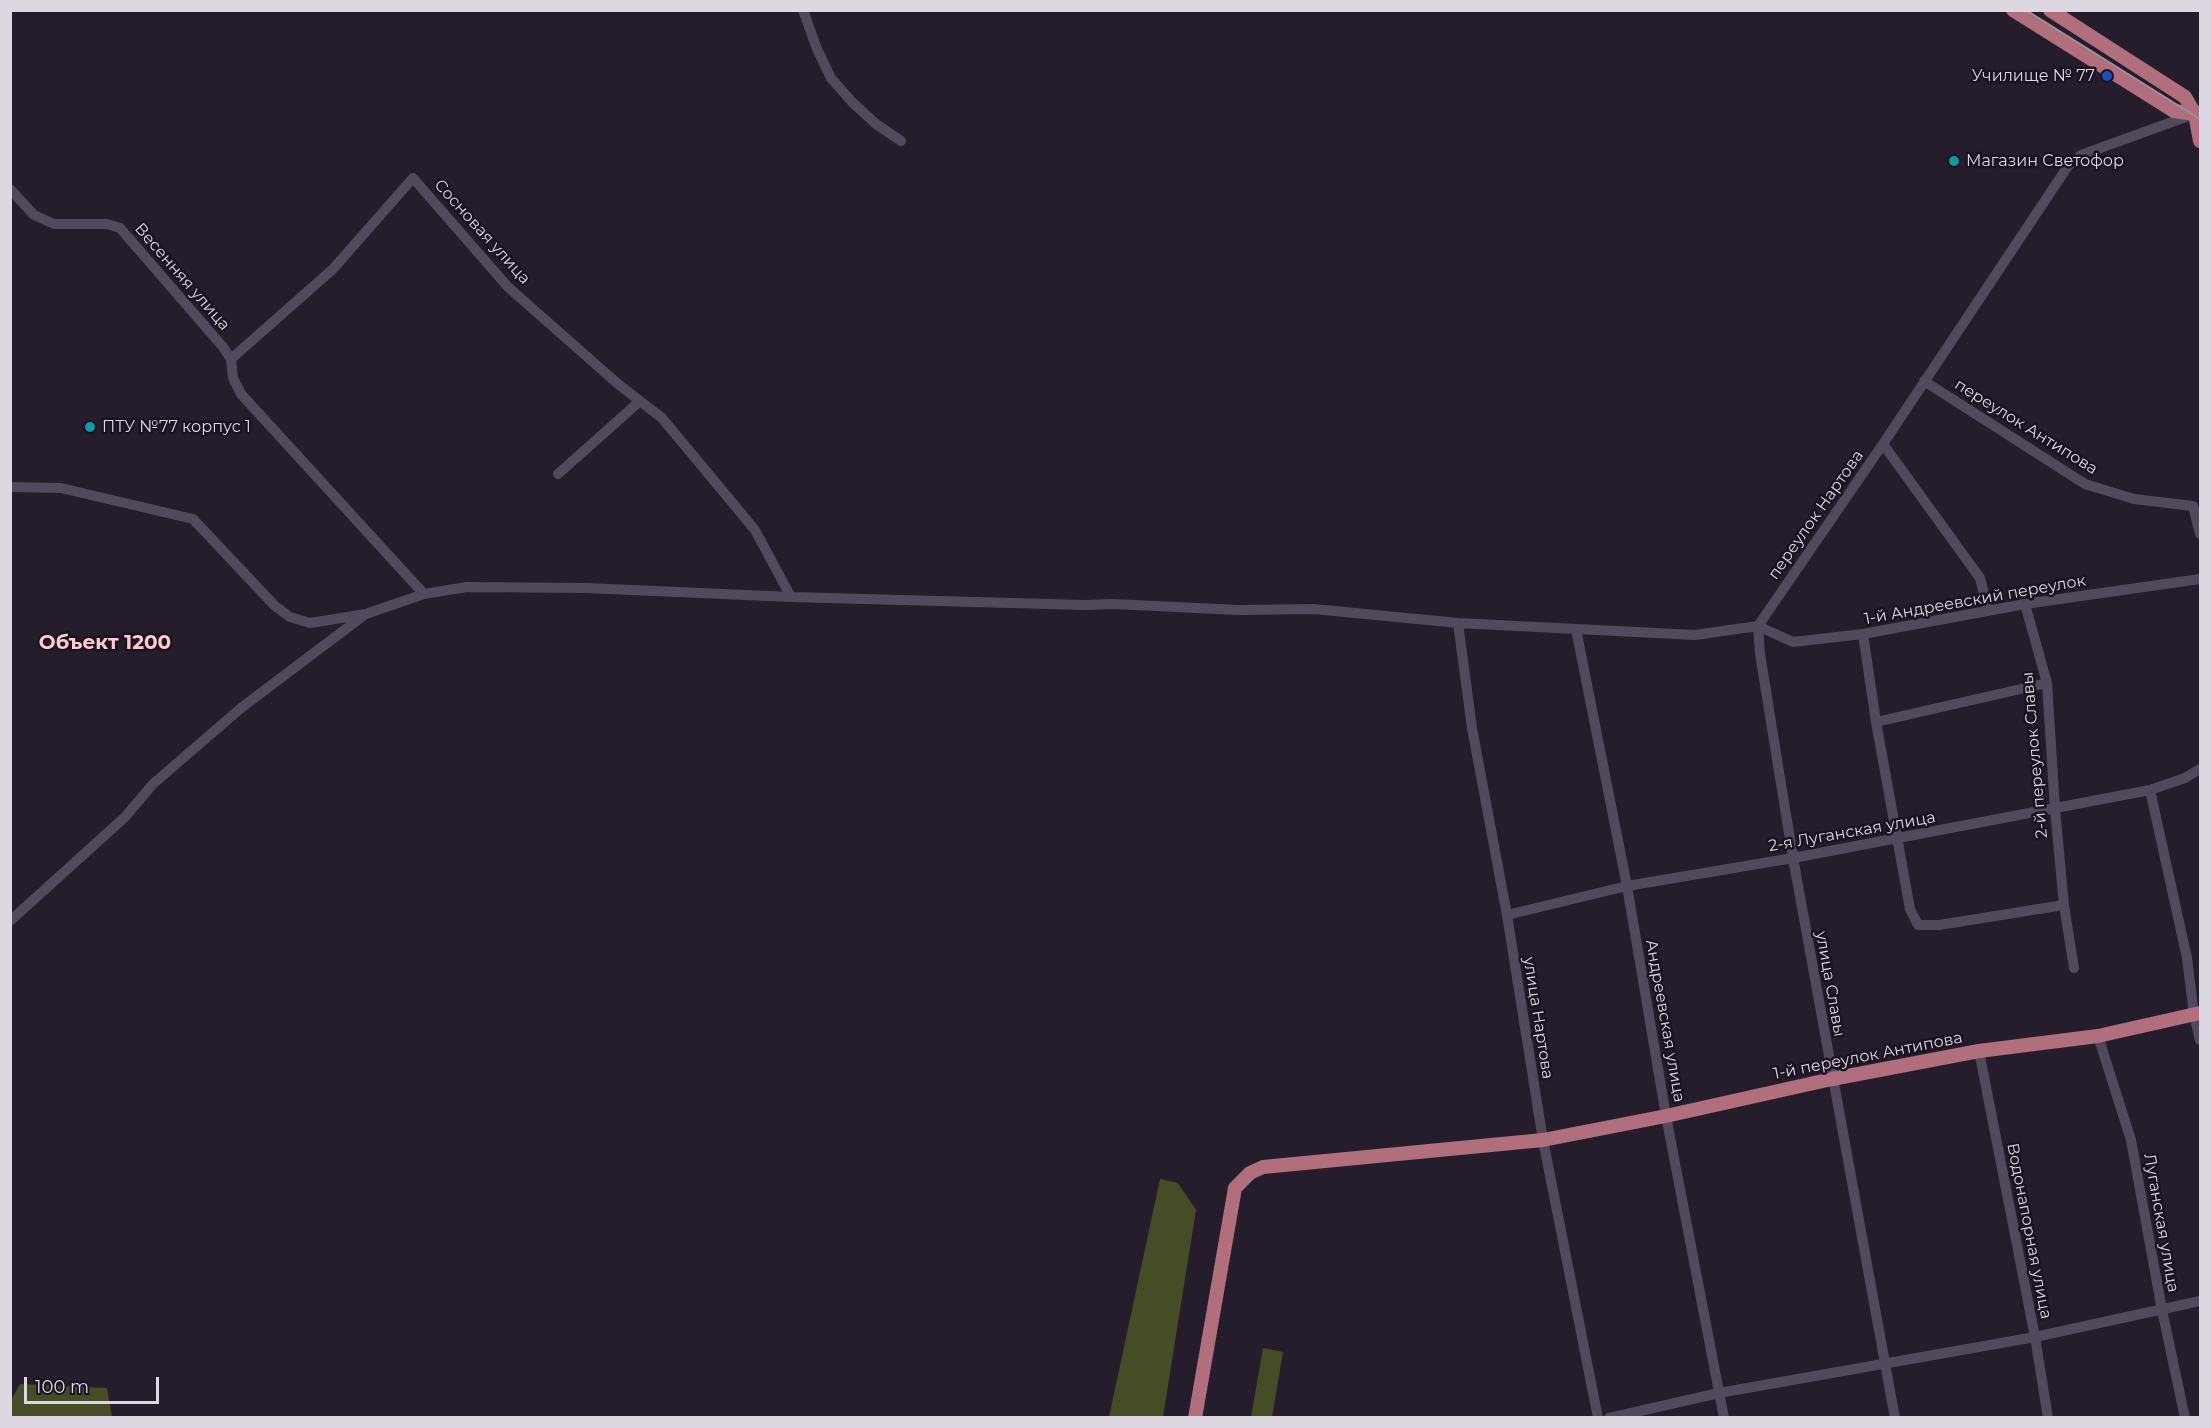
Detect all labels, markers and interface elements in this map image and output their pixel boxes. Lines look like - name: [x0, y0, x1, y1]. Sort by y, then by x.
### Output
- place label: Училище № 77: [1972, 66, 2095, 86]
- marker: Училище № 77: [2100, 69, 2114, 83]
- place label: Магазин Светофор: [1966, 151, 2124, 171]
- marker: Магазин Светофор: [1947, 154, 1961, 168]
- street label: Сосновая улица: [430, 176, 534, 288]
- street label: Весенняя улица: [130, 219, 234, 335]
- street label: переулок Антипова: [1951, 375, 2101, 479]
- place label: ПТУ №77 корпус 1: [102, 417, 251, 437]
- marker: ПТУ №77 корпус 1: [83, 420, 97, 434]
- street label: переулок Нартова: [1764, 447, 1868, 583]
- street label: 1-й Андреевский переулок: [1863, 571, 2087, 629]
- district label: Объект 1200: [39, 631, 171, 655]
- street label: 2-й переулок Славы: [2018, 671, 2052, 839]
- street label: 2-я Луганская улица: [1767, 808, 1937, 856]
- street label: улица Славы: [1811, 930, 1849, 1038]
- street label: Андреевская улица: [1641, 938, 1689, 1104]
- street label: улица Нартова: [1519, 955, 1557, 1081]
- street label: 1-й переулок Антипова: [1772, 1028, 1964, 1084]
- street label: Водонапорная улица: [2003, 1141, 2055, 1321]
- street label: Луганская улица: [2139, 1152, 2183, 1294]
- scale bar: [27, 1365, 162, 1403]
- text: 100 m: [35, 1376, 89, 1398]

